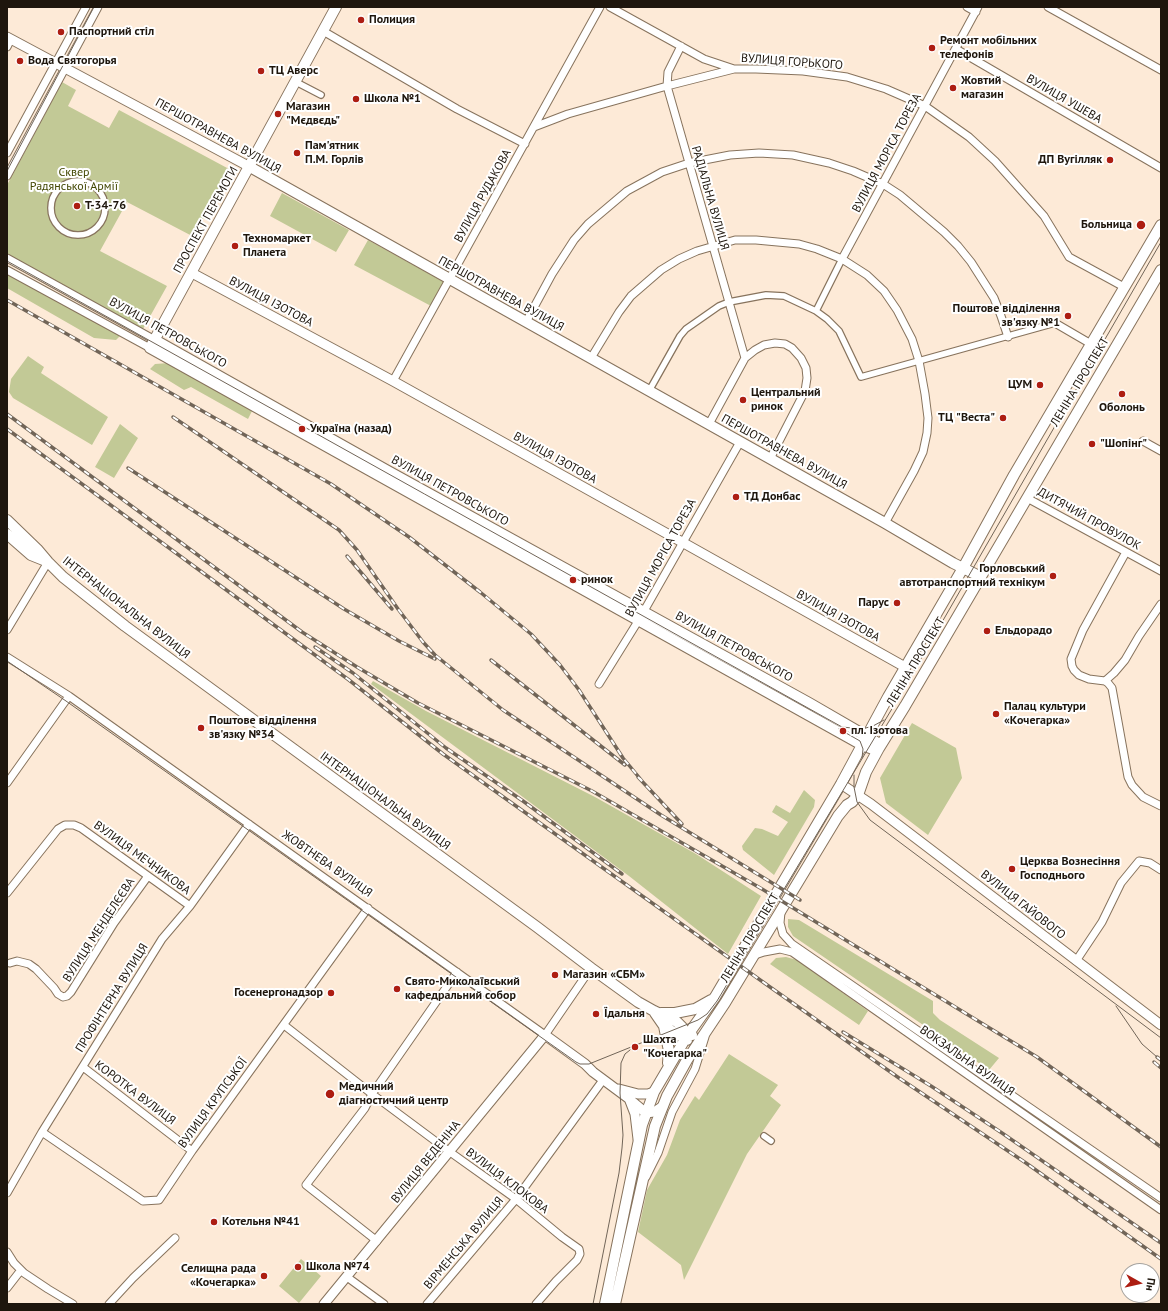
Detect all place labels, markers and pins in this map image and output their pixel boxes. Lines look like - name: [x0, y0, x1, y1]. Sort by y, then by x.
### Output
- place label: Полиция: [369, 13, 415, 27]
- marker: Полиция: [356, 15, 366, 25]
- place label: Паспортний стіл: [69, 25, 154, 39]
- marker: Паспортний стіл: [56, 27, 66, 37]
- place label: Ремонт мобільних телефонів: [940, 34, 1037, 62]
- marker: Ремонт мобільних телефонів: [927, 43, 937, 53]
- place label: Вода Святогорья: [28, 54, 117, 68]
- marker: Вода Святогорья: [15, 56, 25, 66]
- place label: ТЦ Аверс: [269, 64, 318, 78]
- marker: ТЦ Аверс: [256, 66, 266, 76]
- place label: Жовтий магазин: [961, 74, 1004, 102]
- marker: Жовтий магазин: [948, 83, 958, 93]
- place label: Школа №1: [364, 92, 421, 106]
- marker: Школа №1: [351, 94, 361, 104]
- place label: Магазин "Мєдвєдь": [286, 100, 340, 128]
- marker: Магазин "Мєдвєдь": [273, 109, 283, 119]
- place label: Пам'ятник П.М. Горлів: [305, 139, 364, 167]
- marker: Пам'ятник П.М. Горлів: [292, 148, 302, 158]
- place label: ДП Вугілляк: [1038, 153, 1102, 167]
- marker: ДП Вугілляк: [1105, 155, 1115, 165]
- place label: Т-34-76: [85, 199, 126, 213]
- marker: Т-34-76: [72, 201, 82, 211]
- place label: Больница: [1081, 218, 1132, 232]
- marker: Больница: [1135, 219, 1147, 231]
- place label: Техномаркет Планета: [243, 232, 311, 260]
- marker: Техномаркет Планета: [230, 241, 240, 251]
- place label: Поштове відділення зв'язку №1: [953, 302, 1060, 330]
- marker: Поштове відділення зв'язку №1: [1063, 311, 1073, 321]
- place label: ЦУМ: [1008, 378, 1032, 392]
- marker: ЦУМ: [1035, 380, 1045, 390]
- place label: Центральний ринок: [751, 386, 821, 414]
- marker: Оболонь: [1117, 389, 1127, 399]
- marker: Центральний ринок: [738, 395, 748, 405]
- place label: Оболонь: [1099, 401, 1145, 415]
- place label: ТЦ "Веста": [938, 411, 995, 425]
- marker: ТЦ "Веста": [998, 413, 1008, 423]
- place label: Україна (назад): [310, 422, 392, 436]
- marker: Україна (назад): [297, 424, 307, 434]
- place label: "Шопінг": [1100, 437, 1147, 451]
- marker: "Шопінг": [1087, 439, 1097, 449]
- place label: ТД Донбас: [744, 490, 800, 504]
- marker: ТД Донбас: [731, 492, 741, 502]
- place label: Горловський автотранспортний технікум: [900, 562, 1045, 590]
- marker: Горловський автотранспортний технікум: [1048, 571, 1058, 581]
- place label: ринок: [581, 573, 613, 587]
- marker: ринок: [568, 575, 578, 585]
- place label: Парус: [858, 596, 889, 610]
- marker: Парус: [892, 598, 902, 608]
- place label: Ельдорадо: [995, 624, 1052, 638]
- marker: Ельдорадо: [982, 626, 992, 636]
- place label: Палац культури «Кочегарка»: [1004, 700, 1086, 728]
- marker: Палац культури «Кочегарка»: [991, 709, 1001, 719]
- place label: Поштове відділення зв'язку №34: [209, 714, 316, 742]
- marker: Поштове відділення зв'язку №34: [196, 723, 206, 733]
- place label: пл. Ізотова: [851, 724, 908, 738]
- marker: пл. Ізотова: [838, 726, 848, 736]
- place label: Церква Вознесіння Господнього: [1020, 855, 1120, 883]
- marker: Церква Вознесіння Господнього: [1007, 864, 1017, 874]
- place label: Магазин «СБМ»: [563, 968, 645, 982]
- marker: Магазин «СБМ»: [550, 970, 560, 980]
- place label: Свято-Миколаївський кафедральний собор: [405, 975, 520, 1003]
- marker: Свято-Миколаївський кафедральний собор: [392, 984, 402, 994]
- place label: Госенергонадзор: [234, 986, 323, 1000]
- marker: Госенергонадзор: [326, 988, 336, 998]
- place label: Їдальня: [604, 1007, 645, 1021]
- marker: Їдальня: [591, 1009, 601, 1019]
- place label: Шахта "Кочегарка": [643, 1033, 707, 1061]
- marker: Шахта "Кочегарка": [630, 1042, 640, 1052]
- place label: Медичний діагностичний центр: [339, 1080, 448, 1108]
- marker: Медичний діагностичний центр: [324, 1088, 336, 1100]
- place label: Котельня №41: [222, 1215, 300, 1229]
- marker: Котельня №41: [209, 1217, 219, 1227]
- place label: Школа №74: [306, 1260, 370, 1274]
- place label: Селищна рада «Кочегарка»: [181, 1262, 256, 1290]
- marker: Школа №74: [293, 1262, 303, 1272]
- marker: Селищна рада «Кочегарка»: [259, 1271, 269, 1281]

